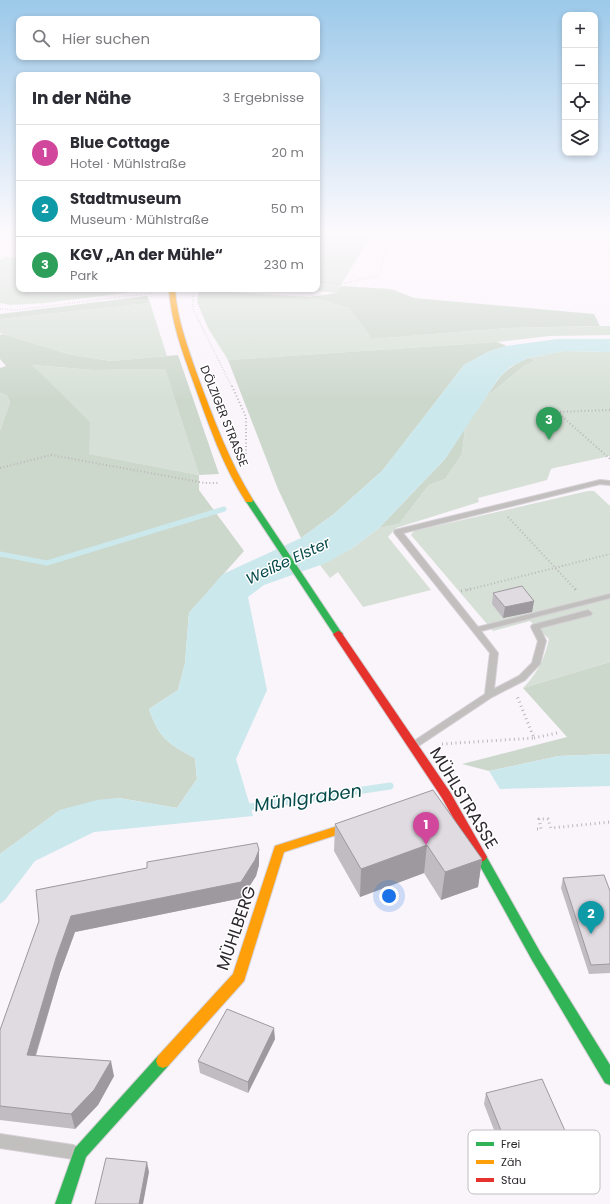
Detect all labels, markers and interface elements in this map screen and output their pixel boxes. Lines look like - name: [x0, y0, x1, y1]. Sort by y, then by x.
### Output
- map controls: [562, 12, 598, 156]
- button: +: [562, 12, 598, 48]
- search box: [16, 16, 320, 60]
- icon: search: [30, 27, 52, 49]
- text: Hier suchen: [62, 28, 150, 49]
- button: −: [562, 48, 598, 84]
- button: locate: [562, 84, 598, 120]
- text: In der Nähe: [32, 86, 131, 110]
- text: 3 Ergebnisse: [223, 88, 304, 107]
- button: layers: [562, 120, 598, 156]
- text: Blue Cottage: [70, 132, 170, 153]
- text: 1: [43, 143, 47, 162]
- text: 20 m: [271, 143, 304, 162]
- text: Hotel · Mühlstraße: [70, 154, 186, 173]
- text: Stadtmuseum: [70, 188, 181, 209]
- text: 2: [41, 199, 49, 218]
- text: 50 m: [271, 199, 304, 218]
- text: Museum · Mühlstraße: [70, 210, 209, 229]
- text: KGV „An der Mühle“: [70, 244, 223, 265]
- text: 3: [41, 255, 49, 274]
- text: 230 m: [264, 255, 304, 274]
- text: Park: [70, 266, 98, 285]
- street label: DÖLZIGER STRASSE: [196, 363, 253, 469]
- pin: 3: [536, 407, 562, 440]
- water label: Weiße Elster: [242, 532, 334, 589]
- street label: MÜHLSTRASSE: [424, 743, 504, 853]
- water label: Mühlgraben: [252, 778, 364, 817]
- pin: 1: [413, 812, 439, 845]
- street label: MÜHLBERG: [210, 883, 262, 973]
- your location: [379, 886, 399, 906]
- pin: 2: [578, 901, 604, 934]
- legend: [468, 1130, 600, 1194]
- text: Frei: [501, 1136, 520, 1152]
- text: Zäh: [501, 1154, 521, 1170]
- text: Stau: [501, 1172, 526, 1188]

